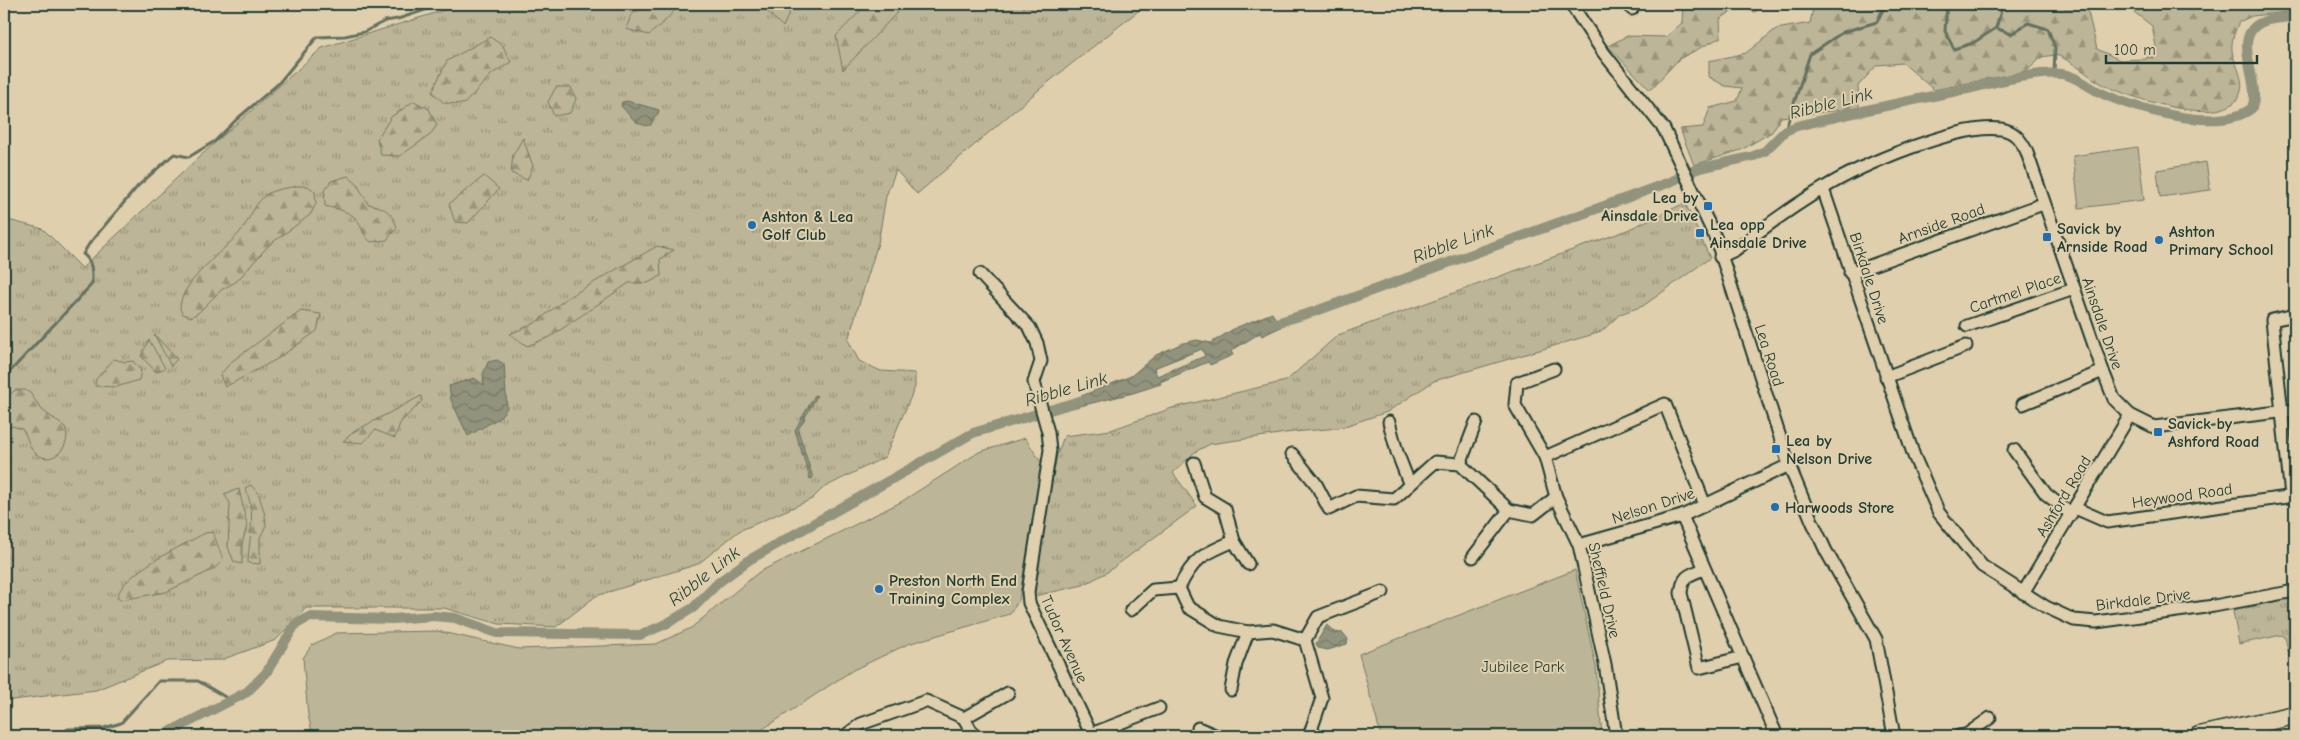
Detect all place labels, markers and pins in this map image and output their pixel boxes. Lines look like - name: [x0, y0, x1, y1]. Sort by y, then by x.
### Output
- place label: Lea by Ainsdale Drive: [1601, 189, 1699, 225]
- marker: Lea by Ainsdale Drive: [1702, 200, 1714, 212]
- place label: Ashton & Lea Golf Club: [762, 208, 854, 244]
- place label: Lea opp Ainsdale Drive: [1710, 216, 1807, 252]
- marker: Ashton & Lea Golf Club: [746, 219, 758, 231]
- place label: Savick by Arnside Road: [2057, 220, 2148, 256]
- place label: Ashton Primary School: [2169, 223, 2274, 259]
- marker: Lea opp Ainsdale Drive: [1694, 227, 1706, 239]
- marker: Savick by Arnside Road: [2041, 231, 2053, 243]
- marker: Ashton Primary School: [2153, 234, 2165, 246]
- place label: Savick by Ashford Road: [2168, 415, 2259, 451]
- marker: Savick by Ashford Road: [2152, 426, 2164, 438]
- place label: Lea by Nelson Drive: [1786, 432, 1872, 468]
- marker: Lea by Nelson Drive: [1770, 443, 1782, 455]
- place label: Harwoods Store: [1785, 499, 1894, 517]
- marker: Harwoods Store: [1769, 501, 1781, 513]
- place label: Preston North End Training Complex: [889, 572, 1017, 608]
- marker: Preston North End Training Complex: [873, 583, 885, 595]

